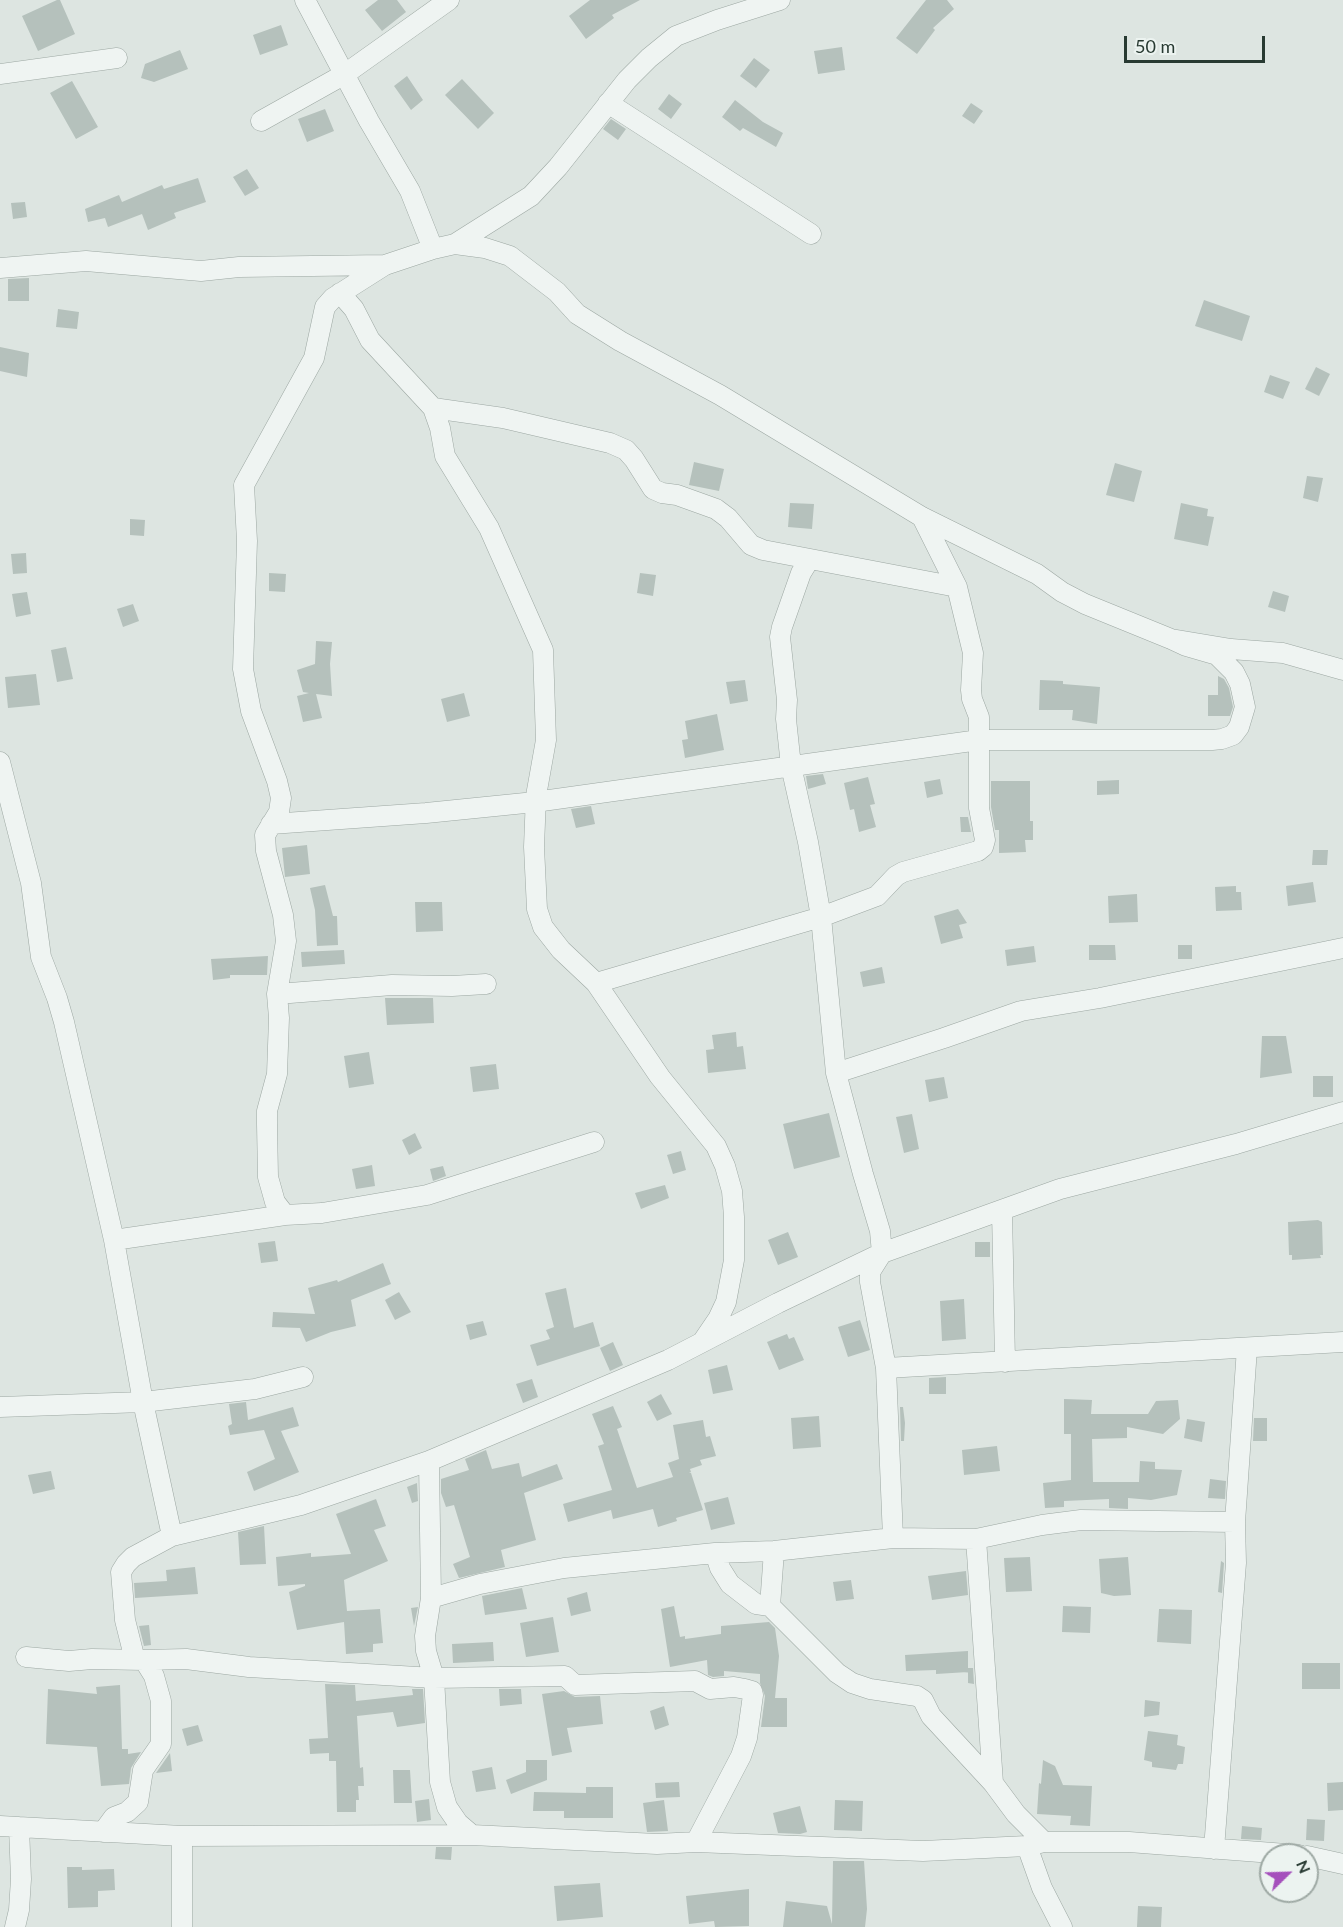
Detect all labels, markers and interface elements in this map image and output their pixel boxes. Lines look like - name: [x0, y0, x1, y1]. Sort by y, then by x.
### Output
- scale bar: [1127, 24, 1268, 62]
- text: 50 m: [1135, 35, 1175, 57]
- north arrow: [1259, 1843, 1319, 1903]
- text: N: [1293, 1857, 1315, 1876]

